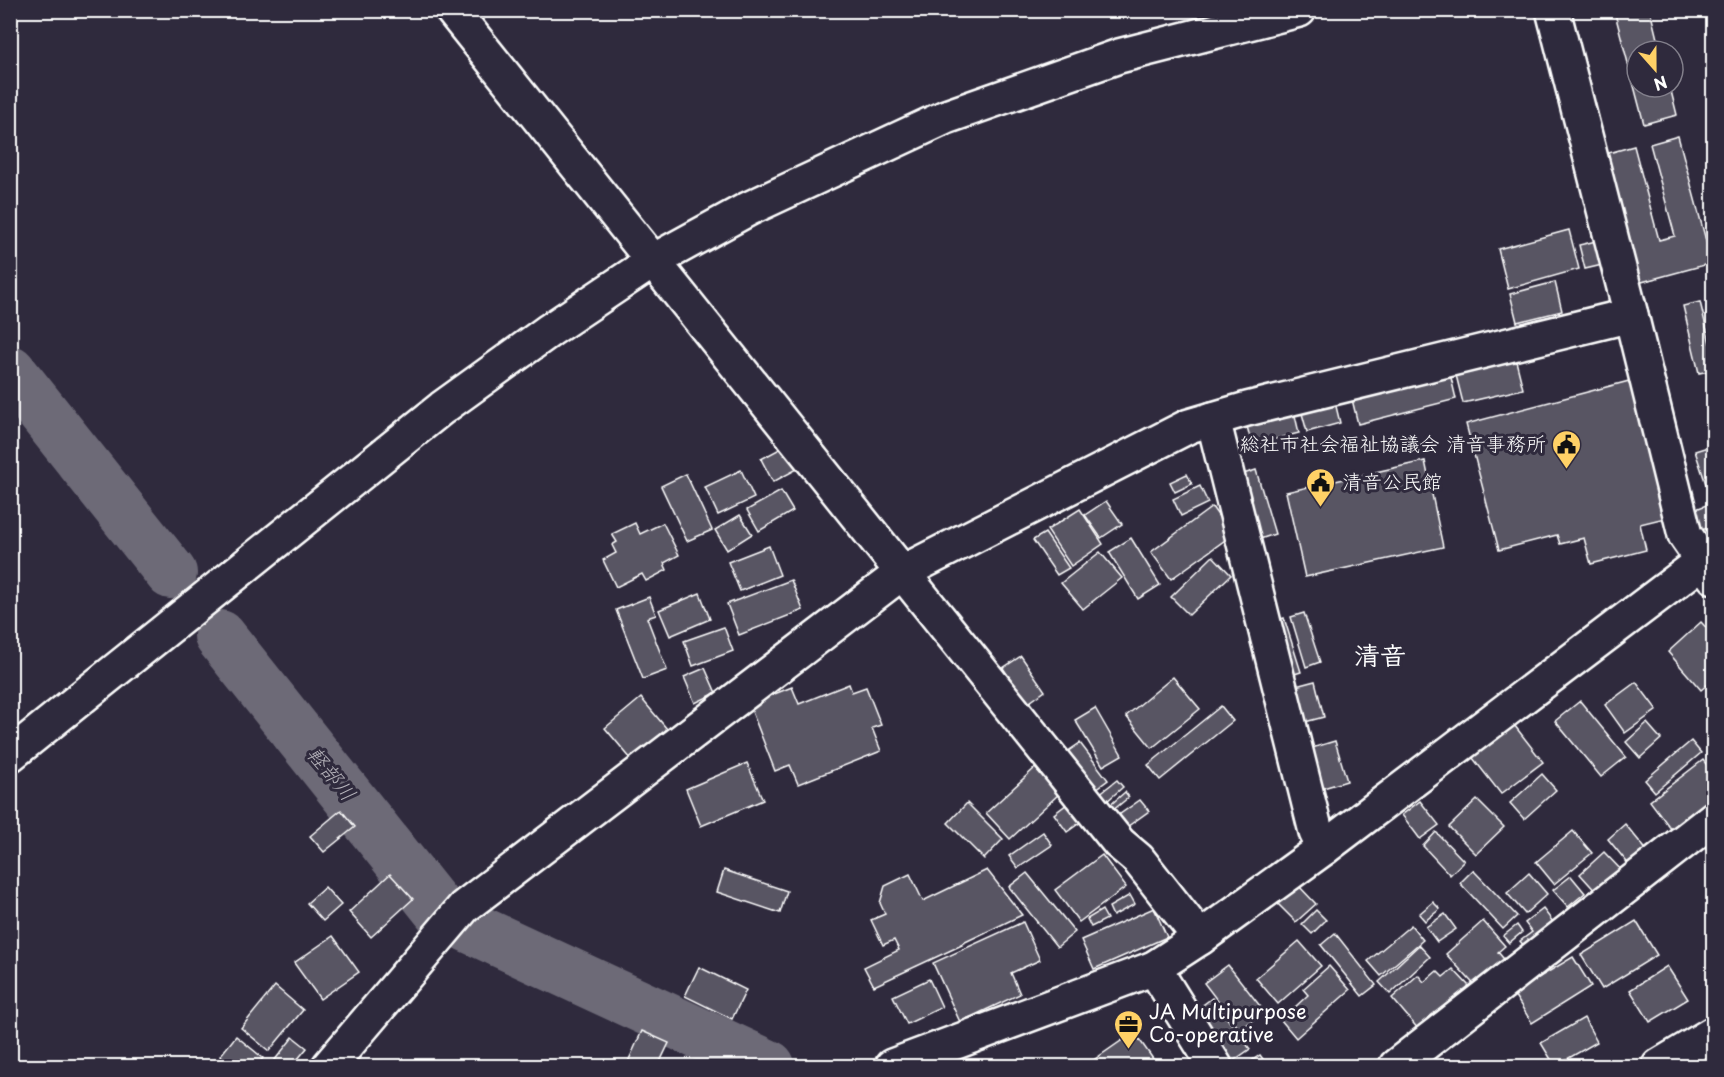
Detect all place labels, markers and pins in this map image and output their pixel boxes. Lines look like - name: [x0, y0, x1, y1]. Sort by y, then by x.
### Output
- place label: 総社市社会福祉協議会 清音事務所: [1240, 428, 1546, 458]
- public building icon: 総社市社会福祉協議会 清音事務所: [1551, 428, 1583, 470]
- public building icon: 清音公民館: [1305, 466, 1337, 508]
- place label: 清音公民館: [1342, 466, 1442, 496]
- place label: JA Multipurpose Co-operative: [1149, 996, 1307, 1049]
- office icon: JA Multipurpose Co-operative: [1112, 1008, 1144, 1050]

